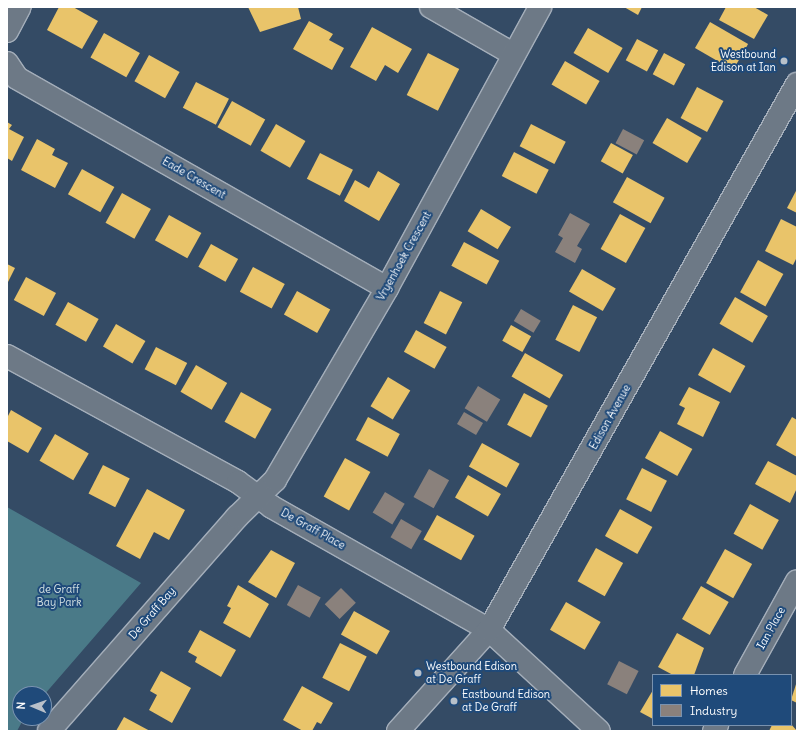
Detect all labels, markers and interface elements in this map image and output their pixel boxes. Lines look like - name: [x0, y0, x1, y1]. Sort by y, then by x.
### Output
- place label: Westbound Edison at Ian: [711, 48, 776, 74]
- marker: Westbound Edison at Ian: [779, 56, 789, 66]
- street label: Eade Crescent: [160, 155, 228, 201]
- street label: Vryenhoek Crescent: [374, 209, 434, 303]
- street label: Edison Avenue: [587, 382, 633, 452]
- street label: De Graff Place: [279, 506, 347, 552]
- park label: de Graff Bay Park: [36, 583, 82, 609]
- street label: De Graff Bay: [126, 584, 178, 642]
- street label: Ian Place: [754, 604, 788, 652]
- place label: Westbound Edison at De Graff: [426, 660, 517, 686]
- marker: Westbound Edison at De Graff: [413, 668, 423, 678]
- legend: [652, 674, 792, 726]
- text: Homes: [690, 683, 728, 698]
- north arrow: [12, 686, 52, 726]
- place label: Eastbound Edison at De Graff: [462, 688, 550, 714]
- marker: Eastbound Edison at De Graff: [449, 696, 459, 706]
- text: N: [14, 702, 28, 710]
- text: Industry: [690, 703, 737, 718]

